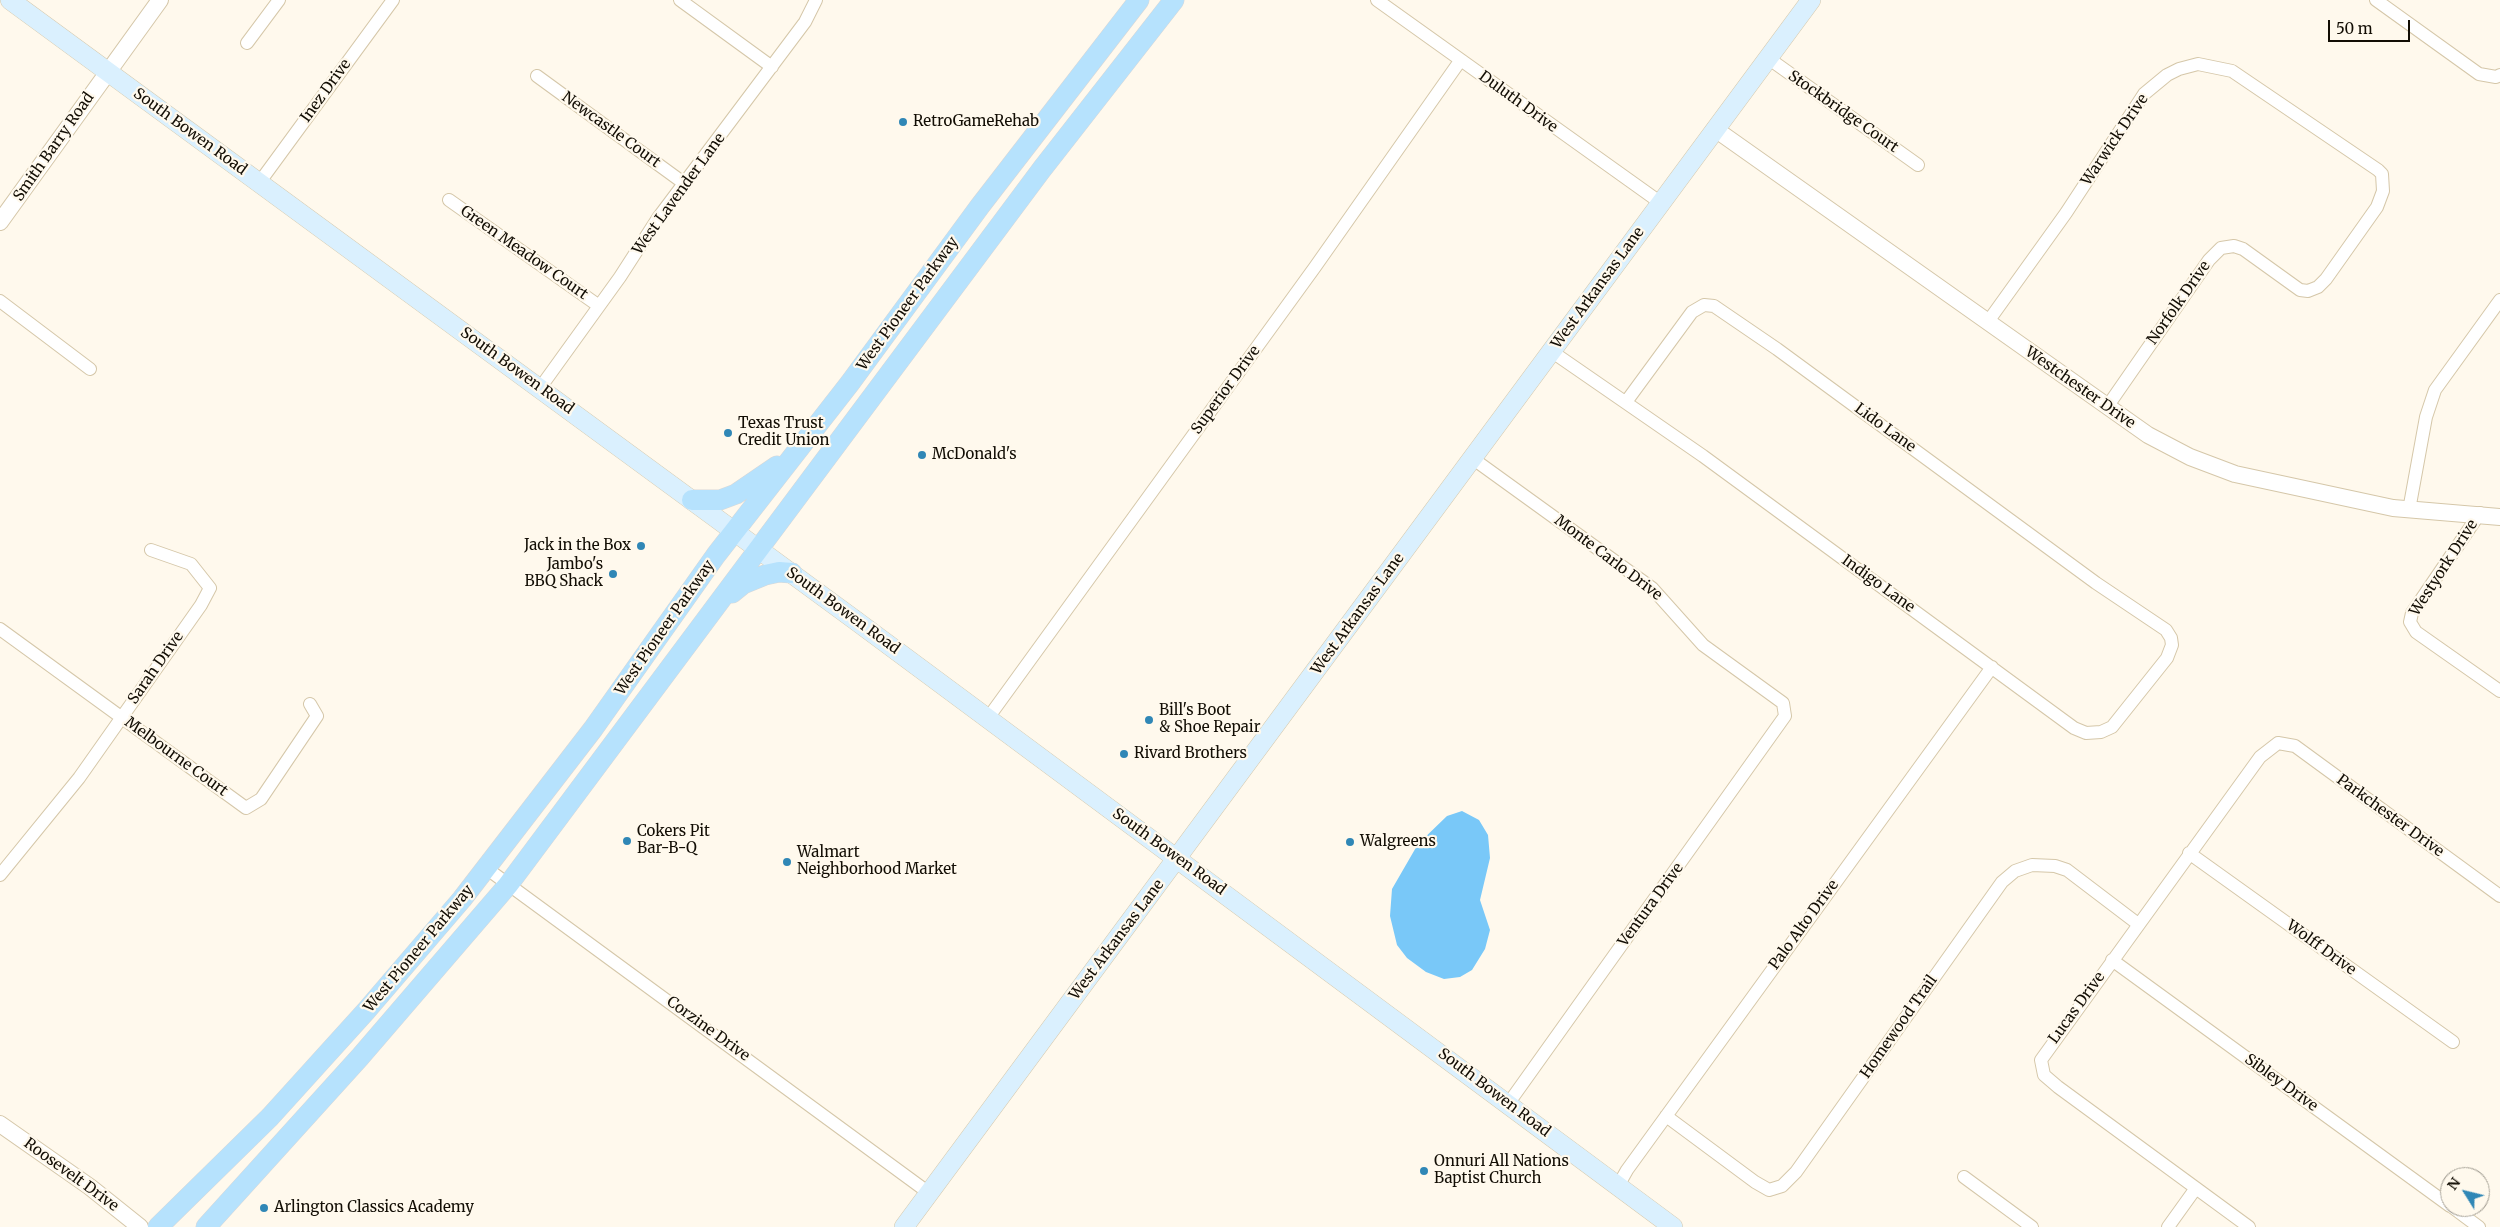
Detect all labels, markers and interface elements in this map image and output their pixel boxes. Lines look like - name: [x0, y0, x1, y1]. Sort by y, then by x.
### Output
- scale bar: [2330, 10, 2412, 42]
- text: 50 m: [2336, 19, 2373, 38]
- street label: Inez Drive: [297, 56, 355, 126]
- street label: Duluth Drive: [1475, 67, 1561, 137]
- street label: Stockbridge Court: [1784, 67, 1902, 157]
- street label: South Bowen Road: [130, 85, 250, 179]
- street label: Newcastle Court: [558, 88, 664, 172]
- street label: Smith Barry Road: [10, 89, 98, 205]
- street label: Warwick Drive: [2078, 91, 2152, 189]
- place label: RetroGameRehab: [913, 113, 1039, 131]
- marker: RetroGameRehab: [897, 116, 909, 128]
- street label: West Lavender Lane: [629, 130, 729, 258]
- street label: Green Meadow Court: [457, 202, 591, 304]
- street label: West Arkansas Lane: [1548, 224, 1648, 352]
- street label: West Pioneer Parkway: [853, 234, 963, 374]
- street label: Norfolk Drive: [2144, 258, 2214, 348]
- street label: South Bowen Road: [457, 324, 577, 418]
- street label: Superior Drive: [1188, 342, 1264, 438]
- street label: Westchester Drive: [2021, 343, 2139, 433]
- street label: Lido Lane: [1851, 400, 1919, 456]
- place label: Texas Trust Credit Union: [738, 415, 829, 450]
- marker: Texas Trust Credit Union: [722, 427, 734, 439]
- place label: McDonald's: [932, 446, 1017, 464]
- marker: McDonald's: [916, 449, 928, 461]
- street label: Monte Carlo Drive: [1551, 512, 1665, 604]
- street label: Westyork Drive: [2406, 516, 2482, 620]
- place label: Jack in the Box: [524, 537, 631, 555]
- marker: Jack in the Box: [635, 540, 647, 552]
- street label: West Arkansas Lane: [1308, 550, 1408, 678]
- street label: Indigo Lane: [1838, 551, 1918, 617]
- place label: Jambo's BBQ Shack: [525, 556, 603, 591]
- street label: West Pioneer Parkway: [612, 557, 718, 699]
- street label: South Bowen Road: [783, 564, 903, 658]
- marker: Jambo's BBQ Shack: [607, 568, 619, 580]
- street label: Sarah Drive: [124, 628, 188, 708]
- place label: Bill's Boot & Shoe Repair: [1159, 702, 1260, 737]
- street label: Melbourne Court: [121, 714, 231, 800]
- marker: Bill's Boot & Shoe Repair: [1143, 714, 1155, 726]
- place label: Rivard Brothers: [1134, 745, 1247, 763]
- marker: Rivard Brothers: [1118, 748, 1130, 760]
- street label: Parkchester Drive: [2333, 771, 2447, 861]
- street label: South Bowen Road: [1109, 805, 1229, 899]
- place label: Cokers Pit Bar-B-Q: [637, 823, 710, 858]
- place label: Walgreens: [1360, 833, 1436, 851]
- marker: Cokers Pit Bar-B-Q: [621, 835, 633, 847]
- marker: Walgreens: [1344, 836, 1356, 848]
- place label: Walmart Neighborhood Market: [797, 844, 957, 879]
- marker: Walmart Neighborhood Market: [781, 856, 793, 868]
- street label: Ventura Drive: [1615, 860, 1687, 950]
- street label: West Arkansas Lane: [1066, 876, 1168, 1004]
- street label: Palo Alto Drive: [1765, 877, 1843, 973]
- street label: West Pioneer Parkway: [360, 882, 478, 1016]
- street label: Wolff Drive: [2283, 917, 2359, 979]
- street label: Lucas Drive: [2045, 969, 2109, 1047]
- street label: Homewood Trail: [1857, 972, 1941, 1082]
- street label: Corzine Drive: [663, 993, 753, 1065]
- street label: South Bowen Road: [1434, 1045, 1554, 1141]
- street label: Sibley Drive: [2241, 1050, 2321, 1116]
- street label: Roosevelt Drive: [20, 1135, 122, 1215]
- place label: Onnuri All Nations Baptist Church: [1434, 1153, 1569, 1188]
- marker: Onnuri All Nations Baptist Church: [1418, 1165, 1430, 1177]
- north arrow: [2440, 1167, 2490, 1217]
- text: N: [2443, 1174, 2464, 1194]
- place label: Arlington Classics Academy: [274, 1199, 474, 1217]
- marker: Arlington Classics Academy: [258, 1202, 270, 1214]

